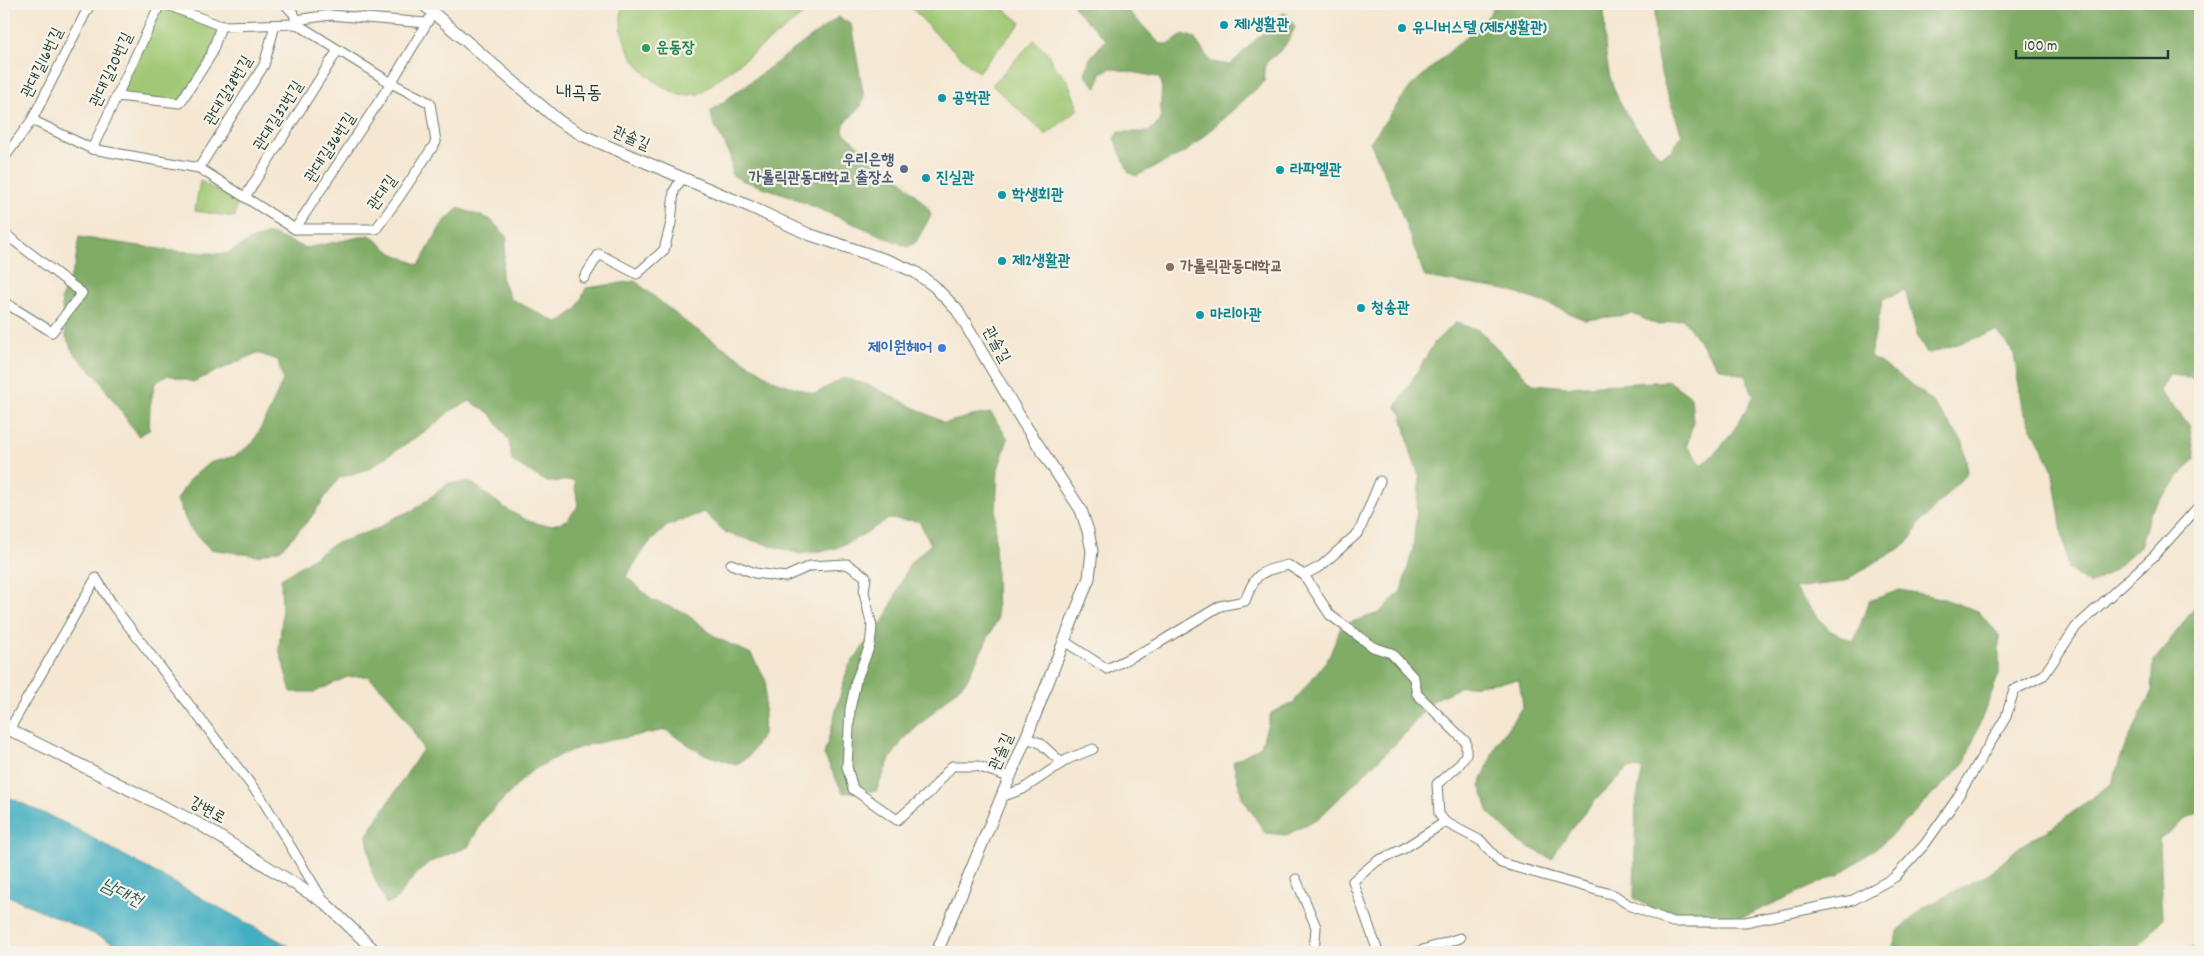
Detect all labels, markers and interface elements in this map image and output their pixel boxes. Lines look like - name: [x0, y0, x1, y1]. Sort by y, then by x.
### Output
- place label: 제1생활관: [1234, 14, 1289, 37]
- place label: 유니버스텔 (제5생활관): [1412, 17, 1547, 40]
- marker: 제1생활관: [1218, 19, 1230, 31]
- marker: 유니버스텔 (제5생활관): [1396, 22, 1408, 34]
- street label: 관대길16번길: [16, 24, 70, 102]
- scale bar: [2016, 28, 2169, 60]
- street label: 관대길20번길: [85, 29, 139, 111]
- text: 100 m: [2024, 36, 2057, 58]
- place label: 운동장: [656, 37, 695, 60]
- marker: 운동장: [640, 42, 652, 54]
- street label: 관대길28번길: [199, 52, 259, 130]
- street label: 관대길32번길: [248, 77, 310, 155]
- district label: 내곡동: [556, 81, 602, 108]
- place label: 공학관: [952, 87, 991, 110]
- marker: 공학관: [936, 92, 948, 104]
- street label: 관대길36번길: [300, 108, 362, 188]
- street label: 관솔길: [609, 121, 653, 157]
- place label: 우리은행 가톨릭관동대학교 출장소: [749, 149, 894, 190]
- place label: 라파엘관: [1290, 159, 1342, 182]
- marker: 우리은행 가톨릭관동대학교 출장소: [898, 163, 910, 175]
- marker: 라파엘관: [1274, 164, 1286, 176]
- place label: 진실관: [936, 167, 975, 190]
- street label: 관대길: [363, 170, 404, 215]
- marker: 진실관: [920, 172, 932, 184]
- place label: 학생회관: [1011, 184, 1064, 207]
- marker: 학생회관: [996, 189, 1008, 201]
- place label: 제2생활관: [1012, 250, 1071, 273]
- marker: 제2생활관: [996, 255, 1008, 267]
- place label: 가톨릭관동대학교: [1180, 256, 1283, 279]
- marker: 가톨릭관동대학교: [1164, 261, 1176, 273]
- place label: 청송관: [1371, 297, 1410, 320]
- marker: 청송관: [1355, 302, 1367, 314]
- place label: 마리아관: [1210, 304, 1262, 327]
- marker: 마리아관: [1194, 309, 1206, 321]
- street label: 관솔길: [977, 323, 1015, 368]
- place label: 제이원헤어: [868, 337, 932, 360]
- marker: 제이원헤어: [936, 342, 948, 354]
- street label: 관솔길: [984, 730, 1020, 774]
- street label: 강변로: [185, 792, 229, 830]
- water label: 남대천: [96, 873, 147, 915]

